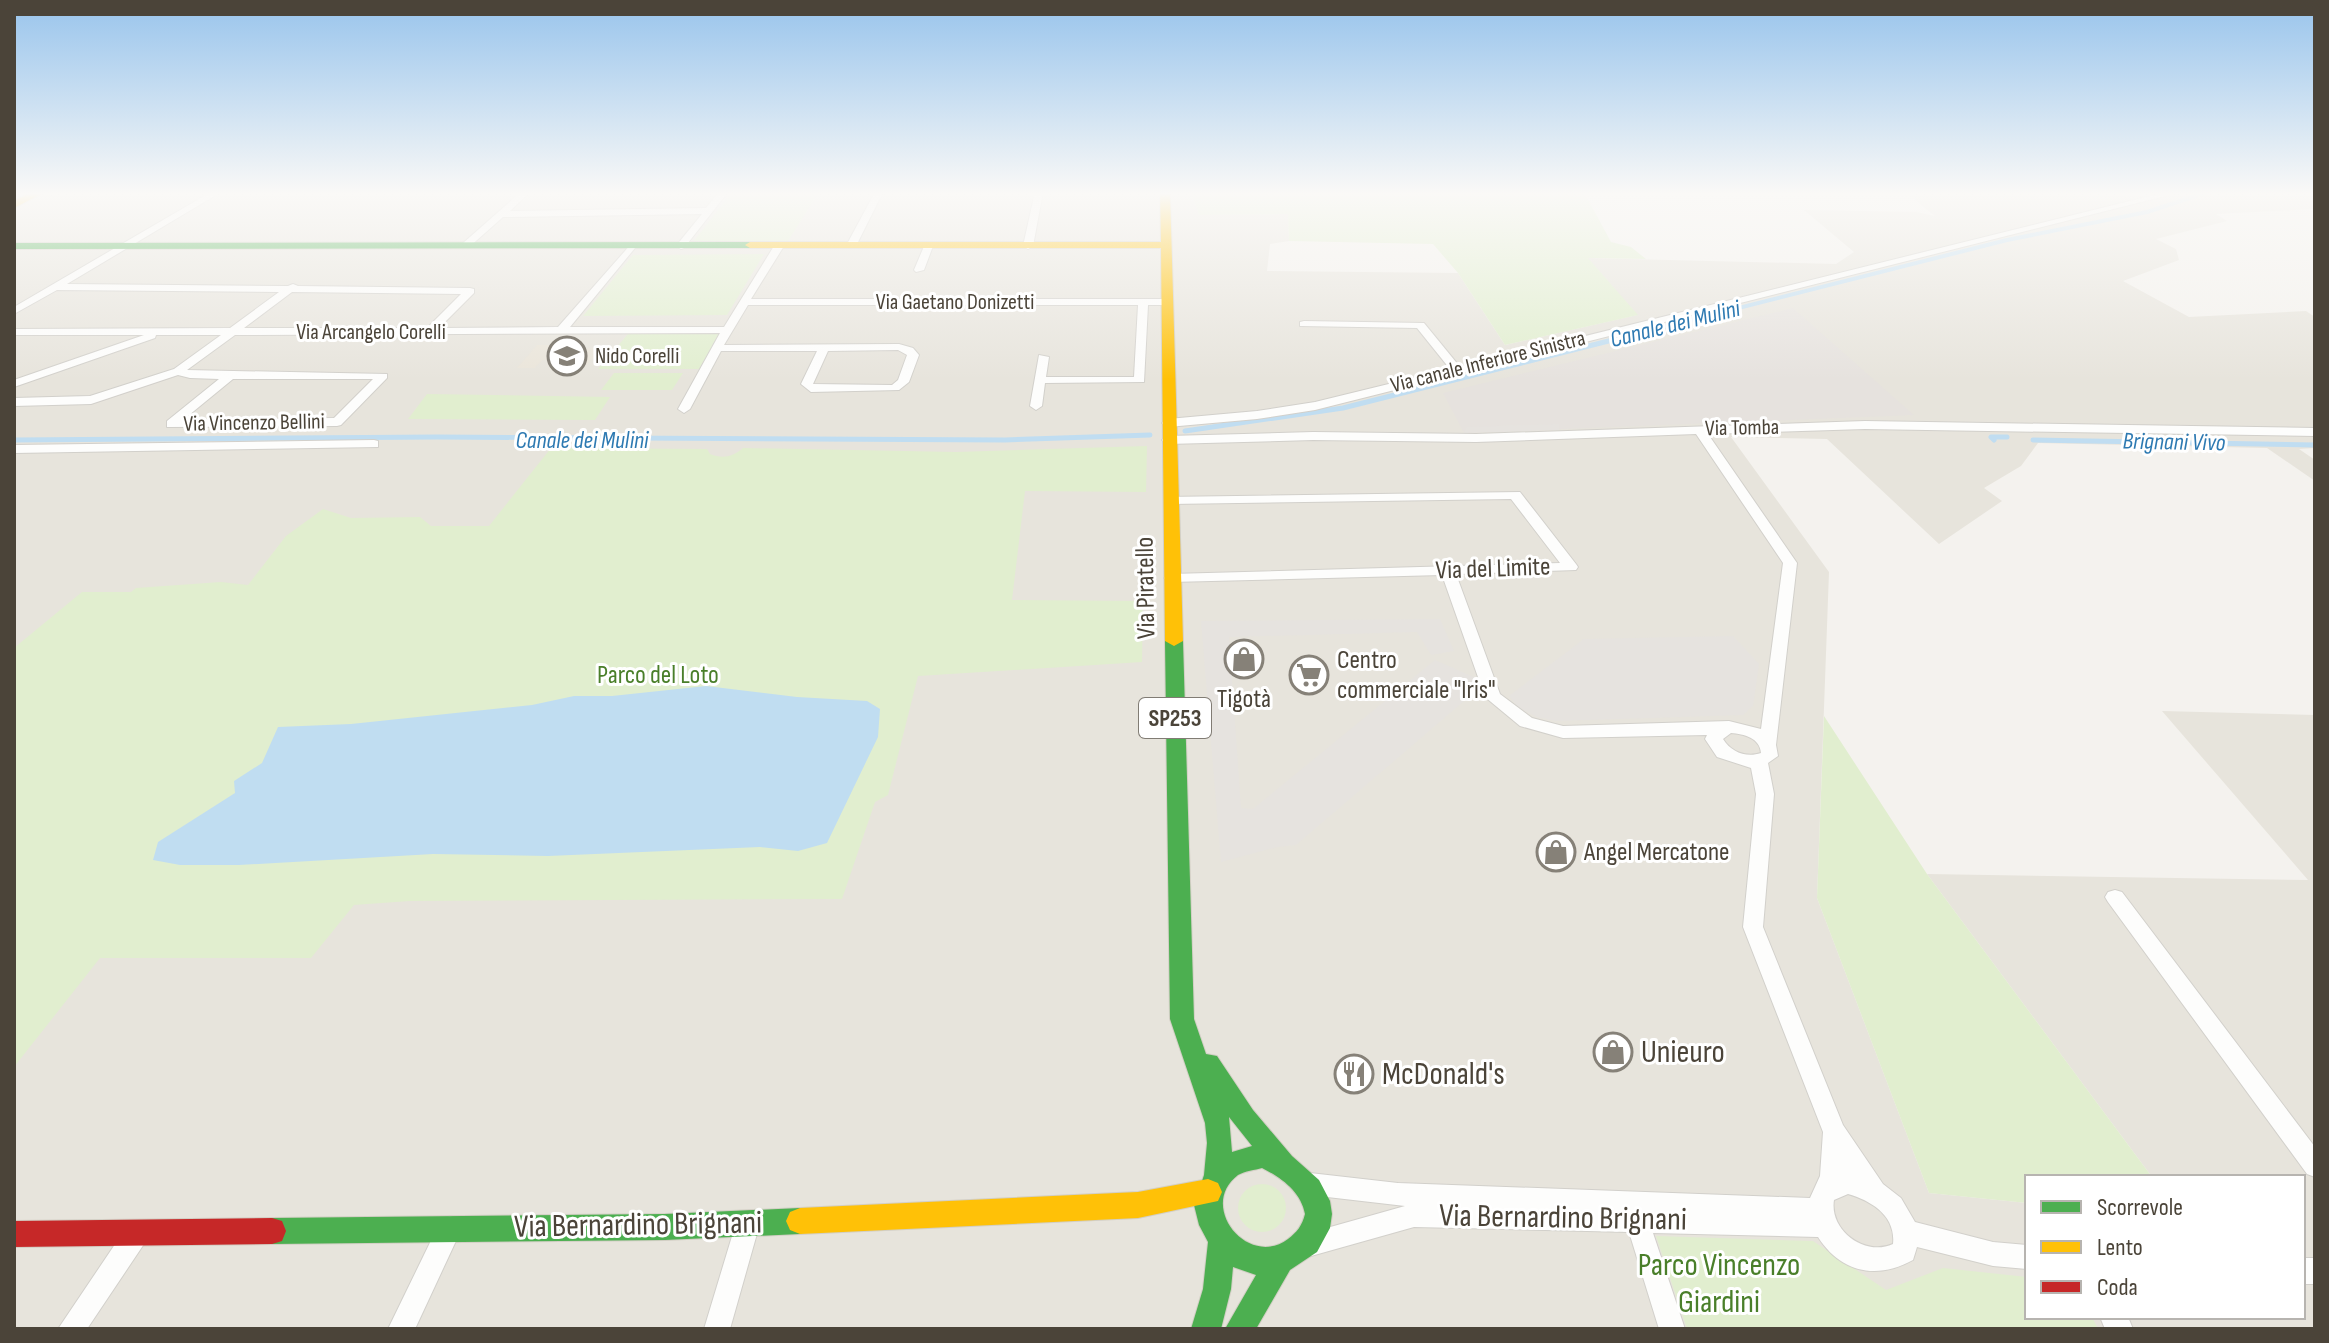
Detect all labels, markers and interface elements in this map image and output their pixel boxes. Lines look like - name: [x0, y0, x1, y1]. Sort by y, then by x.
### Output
- street label: Via Gaetano Donizetti: [876, 289, 1034, 316]
- water label: Canale dei Mulini: [1607, 294, 1744, 354]
- street label: Via Arcangelo Corelli: [296, 319, 446, 346]
- street label: Via canale Inferiore Sinistra: [1388, 325, 1588, 399]
- school or university icon: Nido Corelli: [546, 335, 588, 377]
- place label: Nido Corelli: [595, 343, 679, 370]
- street label: Via Vincenzo Bellini: [183, 408, 325, 438]
- street label: Via Tomba: [1705, 414, 1779, 442]
- water label: Canale dei Mulini: [515, 426, 649, 455]
- water label: Brignani Vivo: [2122, 427, 2226, 457]
- street label: Via Piratello: [1130, 537, 1162, 639]
- street label: Via del Limite: [1435, 552, 1551, 586]
- shop icon: Tigotà: [1223, 638, 1265, 680]
- place label: Centro commerciale "Iris": [1337, 645, 1496, 706]
- supermarket icon: Centro commerciale "Iris": [1288, 654, 1330, 696]
- park label: Parco del Loto: [597, 660, 719, 691]
- place label: Tigotà: [1217, 684, 1271, 715]
- road number: SP253: [1139, 698, 1211, 738]
- shop icon: Angel Mercatone: [1535, 831, 1577, 873]
- place label: Angel Mercatone: [1583, 837, 1730, 868]
- shop icon: Unieuro: [1592, 1031, 1634, 1073]
- place label: Unieuro: [1641, 1033, 1725, 1072]
- restaurant icon: McDonald's: [1333, 1053, 1375, 1095]
- place label: McDonald's: [1382, 1055, 1505, 1094]
- legend: [2025, 1175, 2305, 1319]
- text: Scorrevole: [2097, 1193, 2183, 1222]
- street label: Via Bernardino Brignani: [1439, 1196, 1687, 1240]
- street label: Via Bernardino Brignani: [514, 1203, 762, 1247]
- text: Lento: [2097, 1233, 2143, 1262]
- park label: Parco Vincenzo Giardini: [1638, 1246, 1800, 1322]
- text: Coda: [2097, 1273, 2138, 1302]

